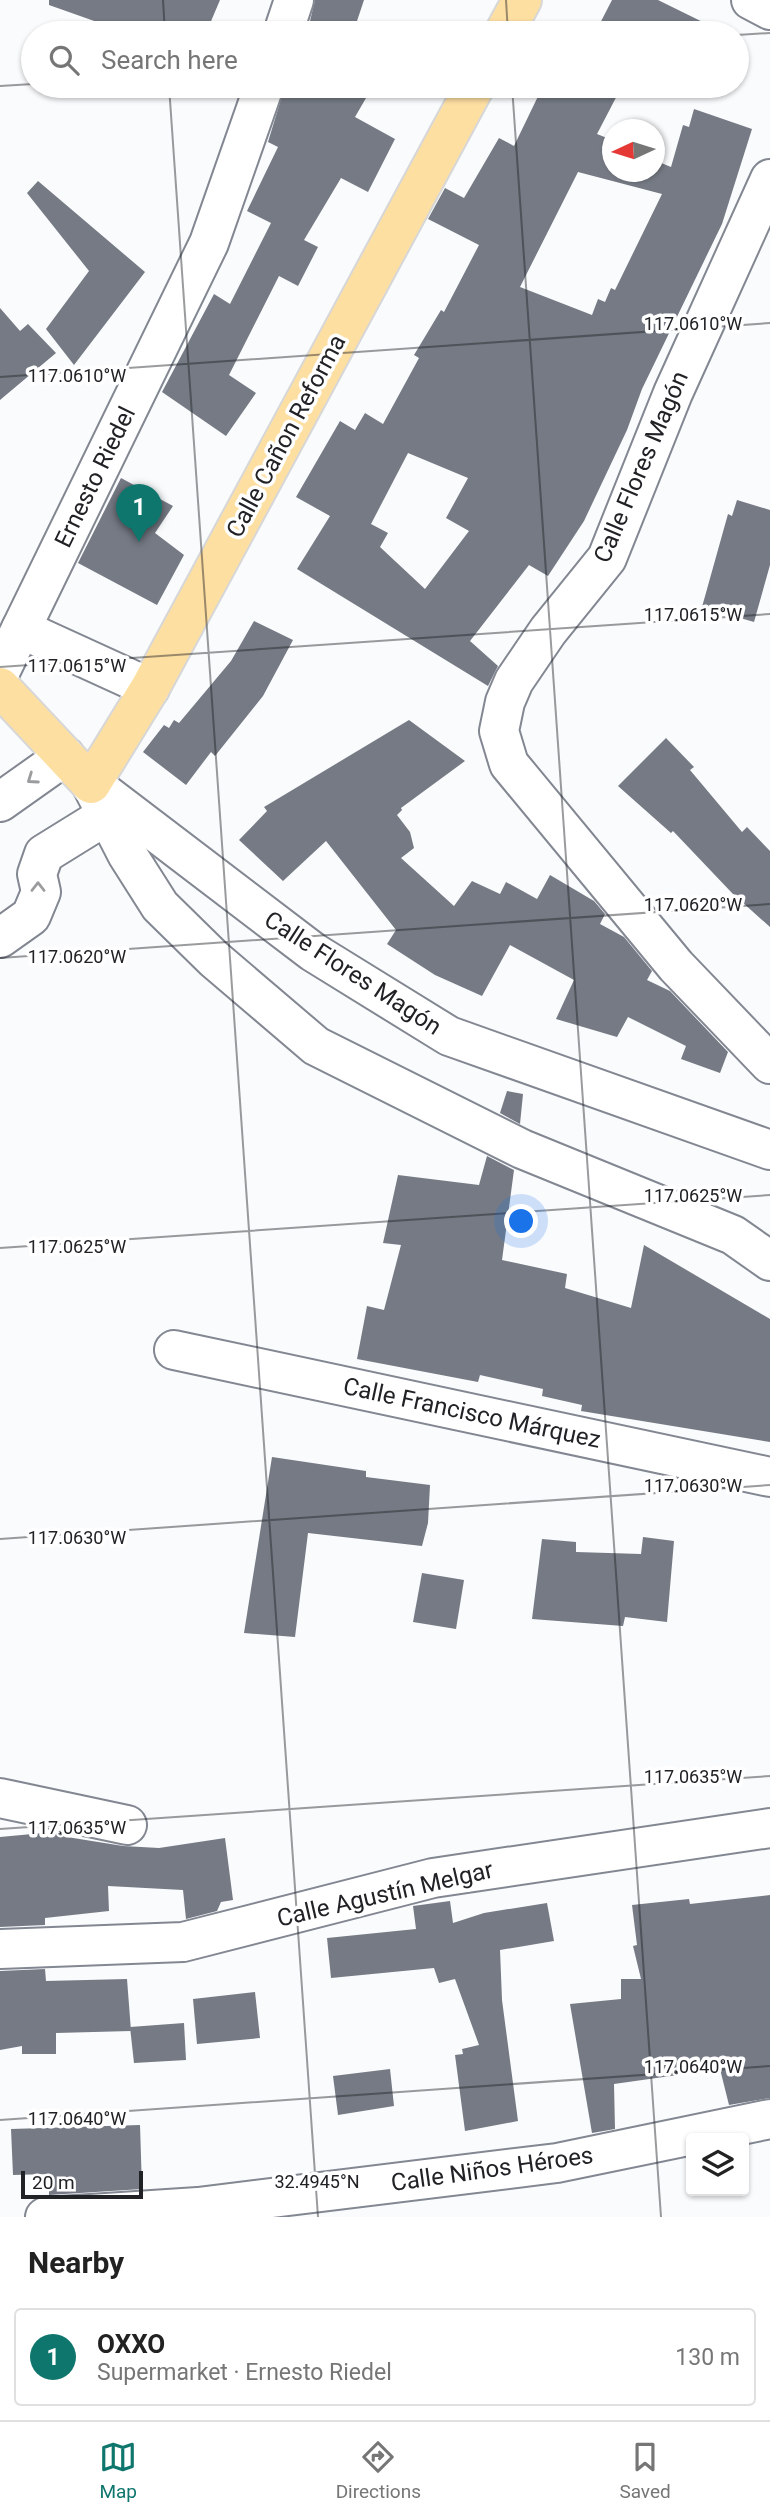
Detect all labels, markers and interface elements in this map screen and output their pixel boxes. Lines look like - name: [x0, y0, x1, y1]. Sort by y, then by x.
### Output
- search box: [21, 21, 749, 98]
- icon: search: [45, 41, 83, 79]
- text: Search here: [101, 45, 238, 75]
- north arrow: [602, 119, 665, 182]
- text: 117.0610°W: [644, 313, 742, 334]
- street label: Calle Cañon Reforma: [221, 330, 351, 542]
- text: 117.0610°W: [28, 365, 126, 386]
- street label: Calle Flores Magón: [588, 367, 694, 567]
- street label: Ernesto Riedel: [49, 402, 141, 552]
- pin: 1: [116, 484, 162, 542]
- text: 117.0615°W: [644, 604, 742, 625]
- text: 117.0615°W: [28, 655, 126, 676]
- one-way arrow: [27, 771, 40, 783]
- one-way arrow: [30, 881, 46, 892]
- text: 117.0620°W: [644, 894, 742, 915]
- street label: Calle Flores Magón: [259, 905, 447, 1041]
- text: 117.0620°W: [28, 946, 126, 967]
- text: 117.0625°W: [644, 1185, 742, 1206]
- your location: [504, 1204, 538, 1238]
- text: 117.0625°W: [28, 1236, 126, 1257]
- street label: Calle Francisco Márquez: [341, 1372, 603, 1454]
- text: 117.0630°W: [644, 1475, 742, 1496]
- text: 117.0630°W: [28, 1527, 126, 1548]
- text: 117.0635°W: [644, 1766, 742, 1787]
- text: 117.0635°W: [28, 1817, 126, 1838]
- street label: Calle Agustín Melgar: [274, 1856, 496, 1932]
- text: 117.0640°W: [644, 2056, 742, 2077]
- text: 117.0640°W: [28, 2108, 126, 2129]
- map controls: [686, 2133, 749, 2196]
- button: layers: [686, 2133, 749, 2196]
- street label: Calle Niños Héroes: [389, 2141, 595, 2197]
- scale bar: [21, 2168, 144, 2200]
- text: 20 m: [32, 2171, 75, 2194]
- text: 32.4945°N: [274, 2171, 360, 2192]
- text: Nearby: [28, 2245, 124, 2280]
- text: OXXO: [97, 2329, 165, 2359]
- text: 1: [46, 2344, 60, 2371]
- text: 130 m: [675, 2344, 740, 2371]
- text: Supermarket · Ernesto Riedel: [97, 2359, 392, 2386]
- tab: Map: [99, 2438, 137, 2503]
- tab: Directions: [336, 2438, 421, 2503]
- tab: Saved: [619, 2438, 671, 2503]

